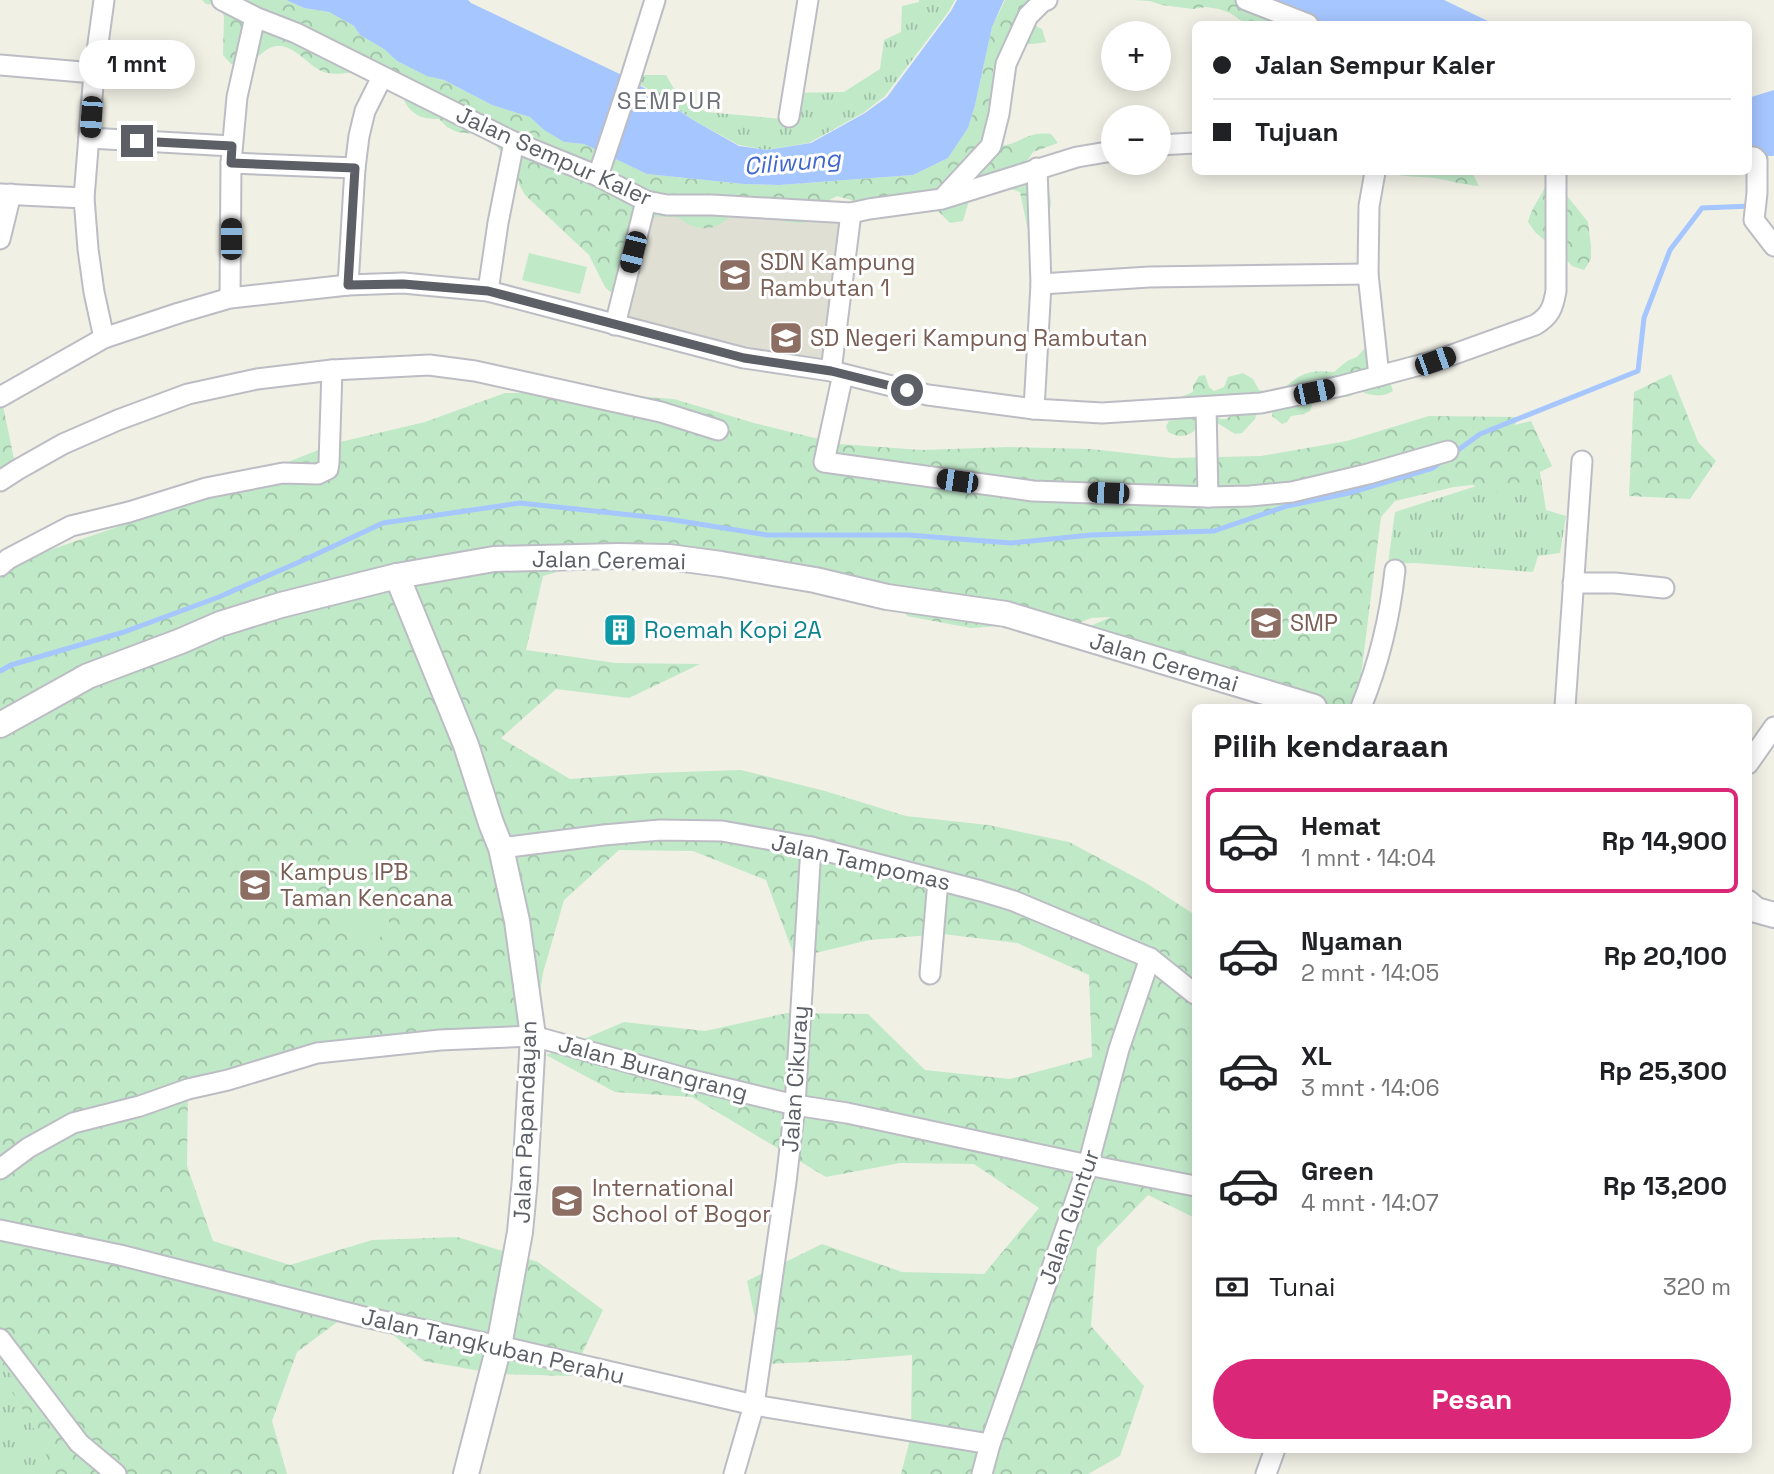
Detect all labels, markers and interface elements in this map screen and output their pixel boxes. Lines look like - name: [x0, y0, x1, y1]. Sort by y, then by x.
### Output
- map controls: [1101, 21, 1171, 175]
- button: +: [1101, 21, 1171, 91]
- callout: 1 mnt: [79, 40, 195, 88]
- text: Jalan Sempur Kaler: [1255, 48, 1496, 82]
- text: 1 mnt: [107, 49, 167, 79]
- district label: SEMPUR: [617, 85, 723, 116]
- car: [80, 95, 103, 139]
- street label: Jalan Sempur Kaler: [451, 99, 657, 213]
- button: −: [1101, 105, 1171, 175]
- text: Tujuan: [1255, 115, 1338, 149]
- route end: [121, 125, 153, 157]
- water label: Ciliwung: [742, 142, 843, 182]
- car: [221, 218, 242, 260]
- car: [618, 229, 649, 275]
- place label: SDN Kampung Rambutan 1: [760, 247, 915, 303]
- school or university icon: SDN Kampung Rambutan 1: [716, 256, 754, 294]
- school or university icon: SD Negeri Kampung Rambutan: [767, 319, 805, 357]
- place label: SD Negeri Kampung Rambutan: [810, 323, 1148, 353]
- car: [1412, 344, 1459, 378]
- route start: [891, 374, 923, 406]
- car: [1292, 377, 1337, 407]
- car: [935, 468, 980, 494]
- car: [1087, 482, 1130, 504]
- street label: Jalan Ceremai: [532, 544, 686, 576]
- school or university icon: SMP: [1247, 604, 1285, 642]
- place label: SMP: [1290, 608, 1338, 638]
- building icon: Roemah Kopi 2A: [601, 611, 639, 649]
- place label: Roemah Kopi 2A: [644, 615, 822, 645]
- street label: Jalan Ceremai: [1086, 625, 1242, 699]
- text: Pilih kendaraan: [1213, 726, 1449, 766]
- icon: car: [1217, 809, 1280, 872]
- text: Hemat: [1301, 809, 1381, 843]
- text: Rp 14,900: [1602, 824, 1727, 858]
- street label: Jalan Tampomas: [768, 827, 954, 897]
- text: 1 mnt · 14:04: [1301, 843, 1436, 873]
- place label: Kampus IPB Taman Kencana: [280, 857, 453, 913]
- school or university icon: Kampus IPB Taman Kencana: [236, 866, 274, 904]
- icon: car: [1217, 924, 1280, 987]
- text: Nyaman: [1301, 924, 1403, 958]
- text: Rp 20,100: [1604, 939, 1727, 973]
- text: 2 mnt · 14:05: [1301, 958, 1439, 988]
- street label: Jalan Cikuray: [775, 1004, 815, 1154]
- street label: Jalan Papandayan: [506, 1020, 544, 1224]
- street label: Jalan Burangrang: [555, 1028, 751, 1108]
- icon: car: [1217, 1039, 1280, 1102]
- text: XL: [1301, 1039, 1332, 1073]
- text: Rp 25,300: [1599, 1054, 1727, 1088]
- text: 3 mnt · 14:06: [1301, 1073, 1440, 1103]
- street label: Jalan Guntur: [1032, 1145, 1106, 1289]
- icon: car: [1217, 1154, 1280, 1217]
- text: Green: [1301, 1154, 1374, 1188]
- text: Rp 13,200: [1603, 1169, 1727, 1203]
- place label: International School of Bogor: [592, 1173, 771, 1229]
- school or university icon: International School of Bogor: [548, 1182, 586, 1220]
- text: 4 mnt · 14:07: [1301, 1188, 1439, 1218]
- icon: cash: [1213, 1268, 1251, 1306]
- text: Tunai: [1269, 1270, 1335, 1304]
- text: 320 m: [1663, 1272, 1731, 1302]
- street label: Jalan Tangkuban Perahu: [358, 1301, 628, 1391]
- button: Pesan: [1213, 1359, 1731, 1439]

